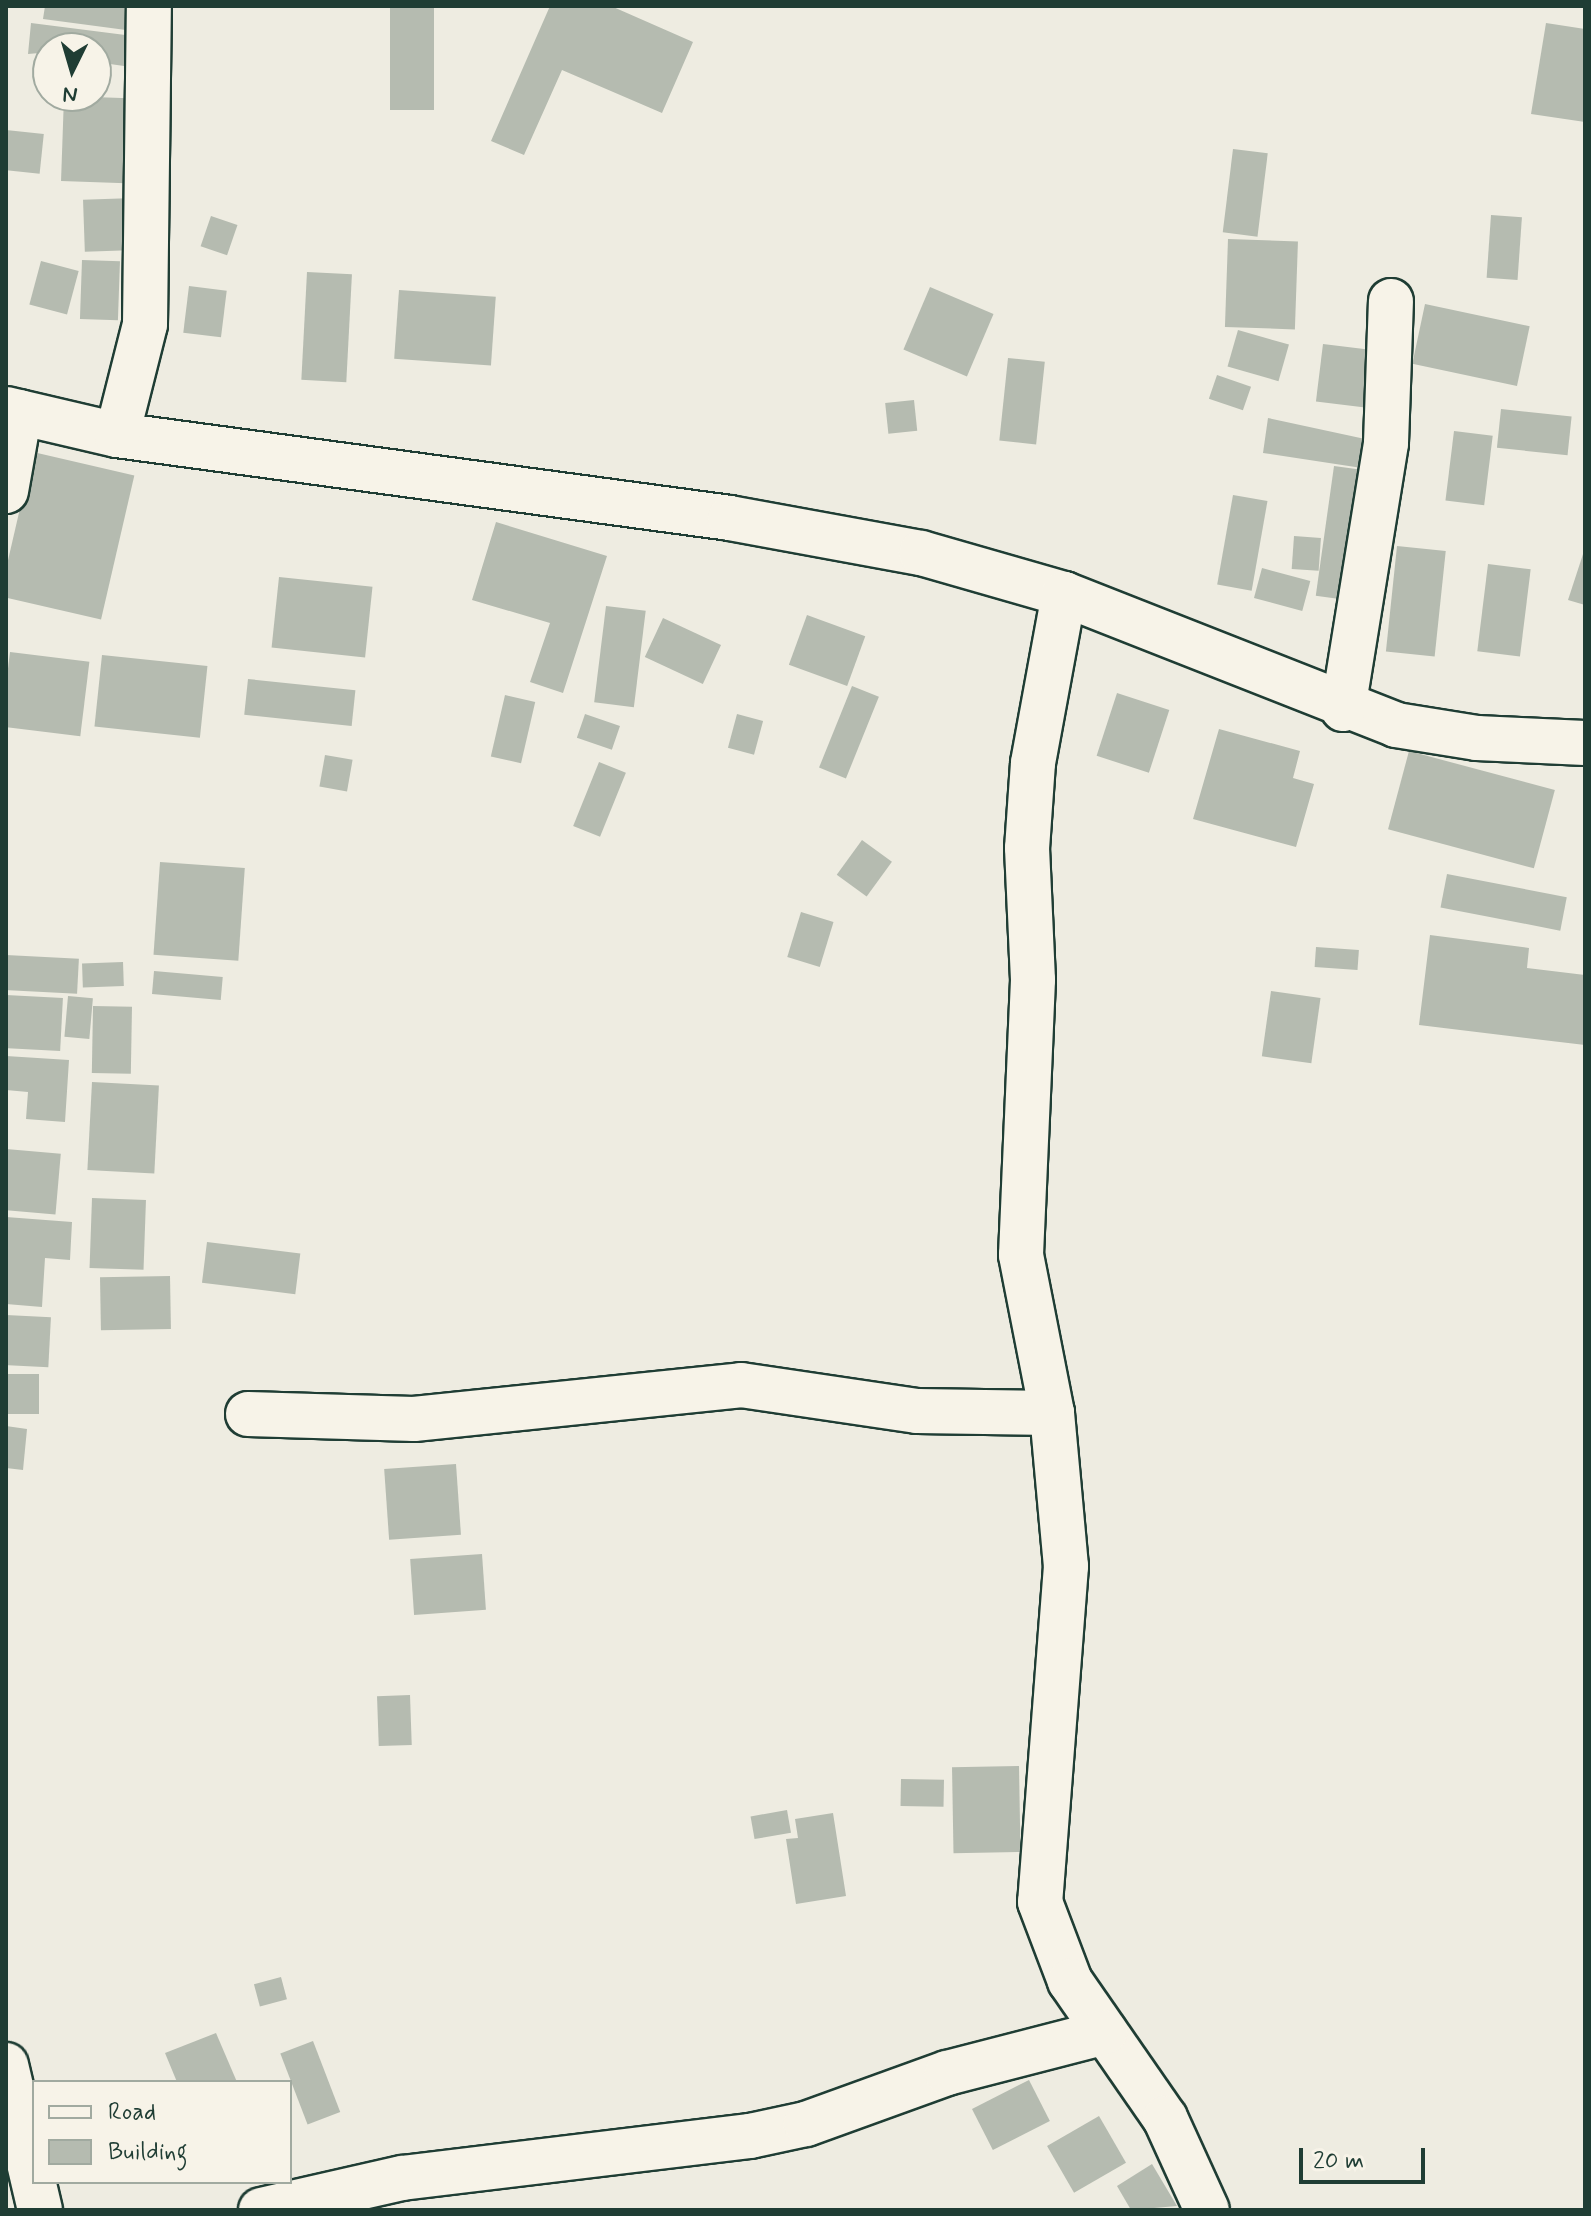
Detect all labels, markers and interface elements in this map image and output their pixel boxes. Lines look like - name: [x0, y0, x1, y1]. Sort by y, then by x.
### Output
- north arrow: [32, 32, 112, 112]
- text: N: [62, 79, 79, 109]
- legend: [32, 2080, 292, 2184]
- text: Road: [108, 2097, 156, 2128]
- scale bar: [1303, 2132, 1429, 2182]
- text: Building: [108, 2137, 188, 2168]
- text: 20 m: [1313, 2146, 1364, 2177]

